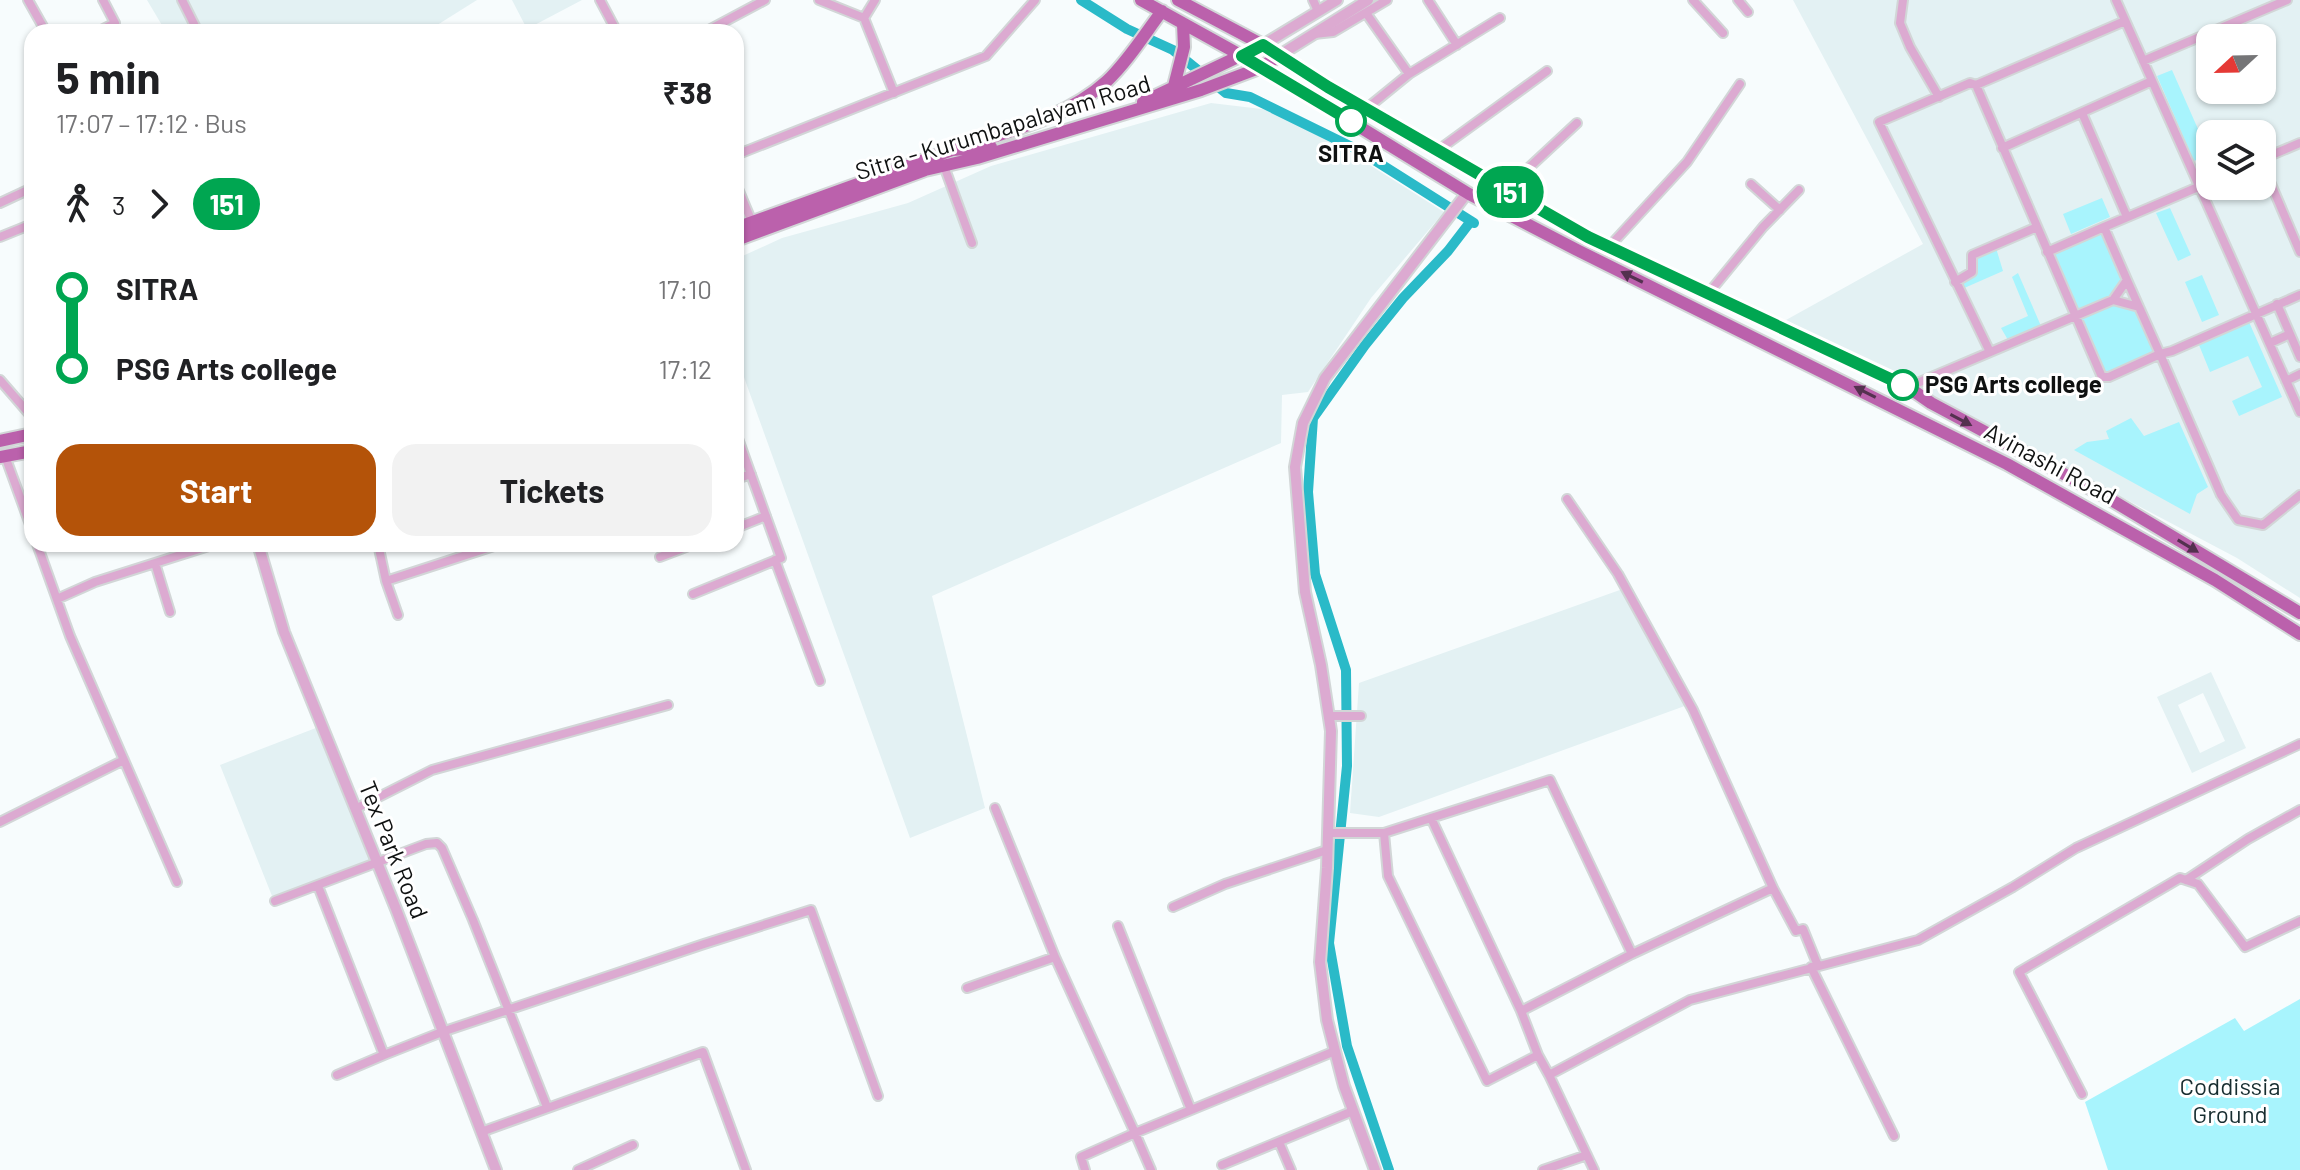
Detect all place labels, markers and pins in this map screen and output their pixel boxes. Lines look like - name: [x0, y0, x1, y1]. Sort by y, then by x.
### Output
- marker: SITRA: [1336, 106, 1366, 136]
- place label: SITRA: [1318, 138, 1384, 167]
- place label: PSG Arts college: [1925, 369, 2102, 398]
- marker: PSG Arts college: [1888, 370, 1918, 400]

